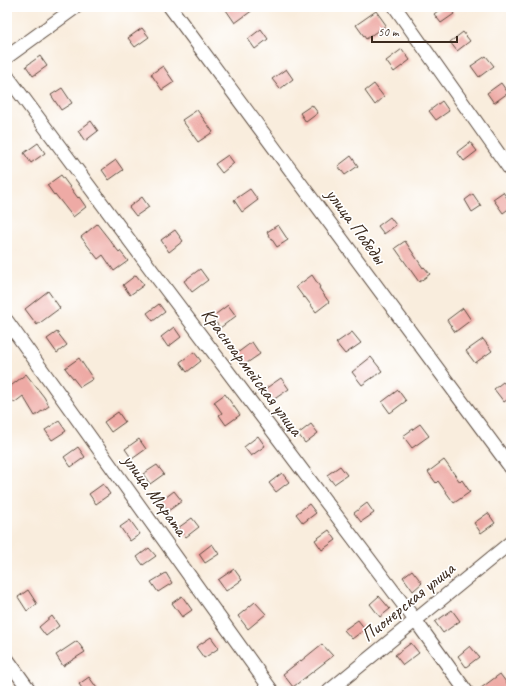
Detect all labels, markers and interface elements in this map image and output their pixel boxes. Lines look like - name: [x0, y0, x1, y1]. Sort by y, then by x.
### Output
- scale bar: [372, 18, 457, 44]
- text: 50 m: [378, 24, 400, 40]
- street label: улица Победы: [320, 183, 393, 270]
- street label: Красноармейская улица: [196, 303, 309, 442]
- street label: улица Марата: [117, 449, 194, 542]
- street label: Пионерская улица: [356, 556, 461, 647]

